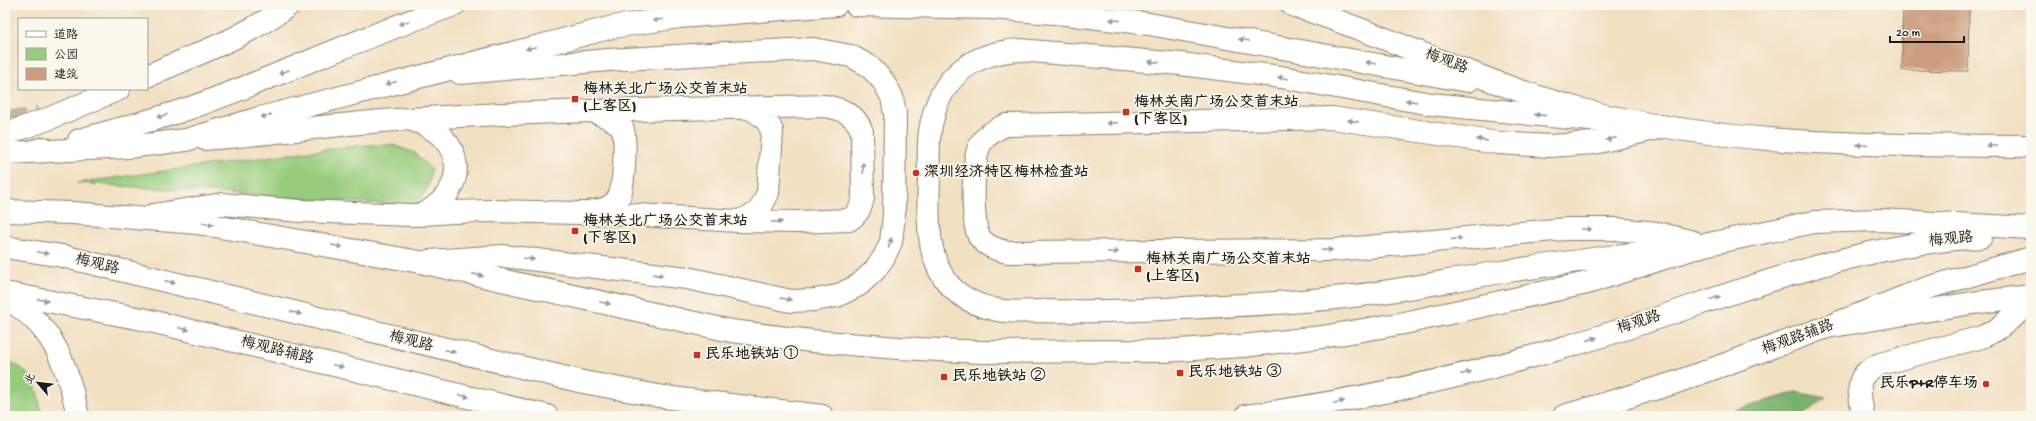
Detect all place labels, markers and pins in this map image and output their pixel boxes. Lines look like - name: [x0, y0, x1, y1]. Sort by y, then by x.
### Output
- place label: 梅林关北广场公交首末站 (上客区): [583, 81, 748, 116]
- marker: 梅林关北广场公交首末站 (上客区): [570, 94, 580, 104]
- place label: 梅林关南广场公交首末站 (下客区): [1134, 94, 1299, 129]
- marker: 梅林关南广场公交首末站 (下客区): [1121, 107, 1131, 117]
- place label: 深圳经济特区梅林检查站: [924, 164, 1089, 182]
- marker: 深圳经济特区梅林检查站: [911, 168, 921, 178]
- place label: 梅林关北广场公交首末站 (下客区): [583, 213, 748, 248]
- marker: 梅林关北广场公交首末站 (下客区): [570, 226, 580, 236]
- place label: 梅林关南广场公交首末站 (上客区): [1146, 251, 1311, 286]
- marker: 梅林关南广场公交首末站 (上客区): [1133, 264, 1143, 274]
- place label: 民乐地铁站 ①: [705, 345, 799, 364]
- marker: 民乐地铁站 ①: [692, 350, 702, 360]
- place label: 民乐地铁站 ③: [1188, 363, 1282, 382]
- place label: 民乐地铁站 ②: [952, 367, 1046, 386]
- marker: 民乐地铁站 ③: [1175, 368, 1185, 378]
- marker: 民乐地铁站 ②: [939, 372, 949, 382]
- place label: 民乐P+R停车场: [1880, 375, 1978, 393]
- marker: 民乐P+R停车场: [1981, 379, 1991, 389]

